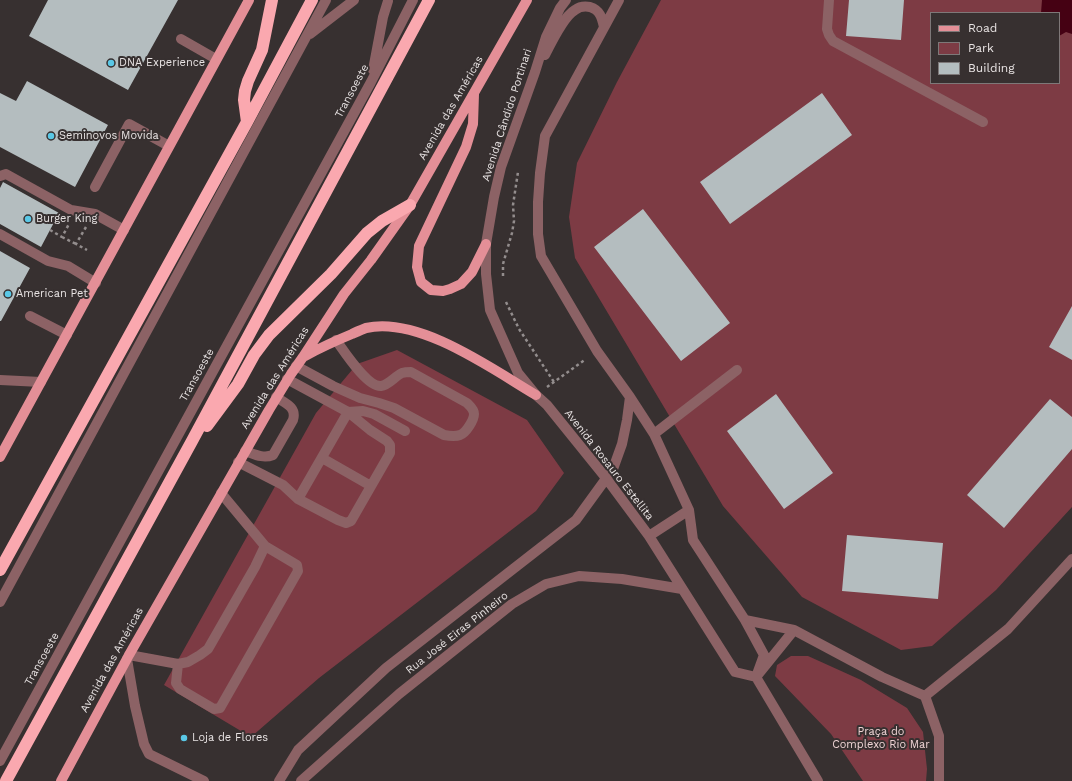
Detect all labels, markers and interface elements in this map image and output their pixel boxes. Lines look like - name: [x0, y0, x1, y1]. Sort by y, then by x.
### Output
- legend: [930, 12, 1060, 84]
- text: Road: [968, 21, 997, 35]
- text: Park: [968, 41, 994, 55]
- street label: Avenida Cândido Portinari: [479, 47, 535, 183]
- street label: Avenida das Américas: [416, 54, 486, 162]
- place label: DNA Experience: [119, 56, 205, 70]
- marker: DNA Experience: [106, 58, 116, 68]
- text: Building: [968, 61, 1015, 75]
- street label: Transoeste: [332, 62, 372, 120]
- place label: Seminovos Movida: [59, 129, 159, 143]
- marker: Seminovos Movida: [46, 131, 56, 141]
- place label: Burger King: [36, 212, 97, 226]
- marker: Burger King: [23, 214, 33, 224]
- place label: American Pet: [16, 287, 88, 301]
- marker: American Pet: [3, 289, 13, 299]
- street label: Avenida das Américas: [238, 324, 312, 432]
- street label: Transoeste: [177, 346, 217, 404]
- street label: Avenida Rosauro Estellita: [562, 407, 656, 523]
- street label: Rua José Eiras Pinheiro: [403, 589, 511, 677]
- street label: Avenida das Américas: [78, 605, 146, 715]
- street label: Transoeste: [22, 630, 62, 688]
- park label: Praça do Complexo Rio Mar: [832, 725, 930, 751]
- place label: Loja de Flores: [192, 731, 268, 745]
- marker: Loja de Flores: [179, 733, 189, 743]

